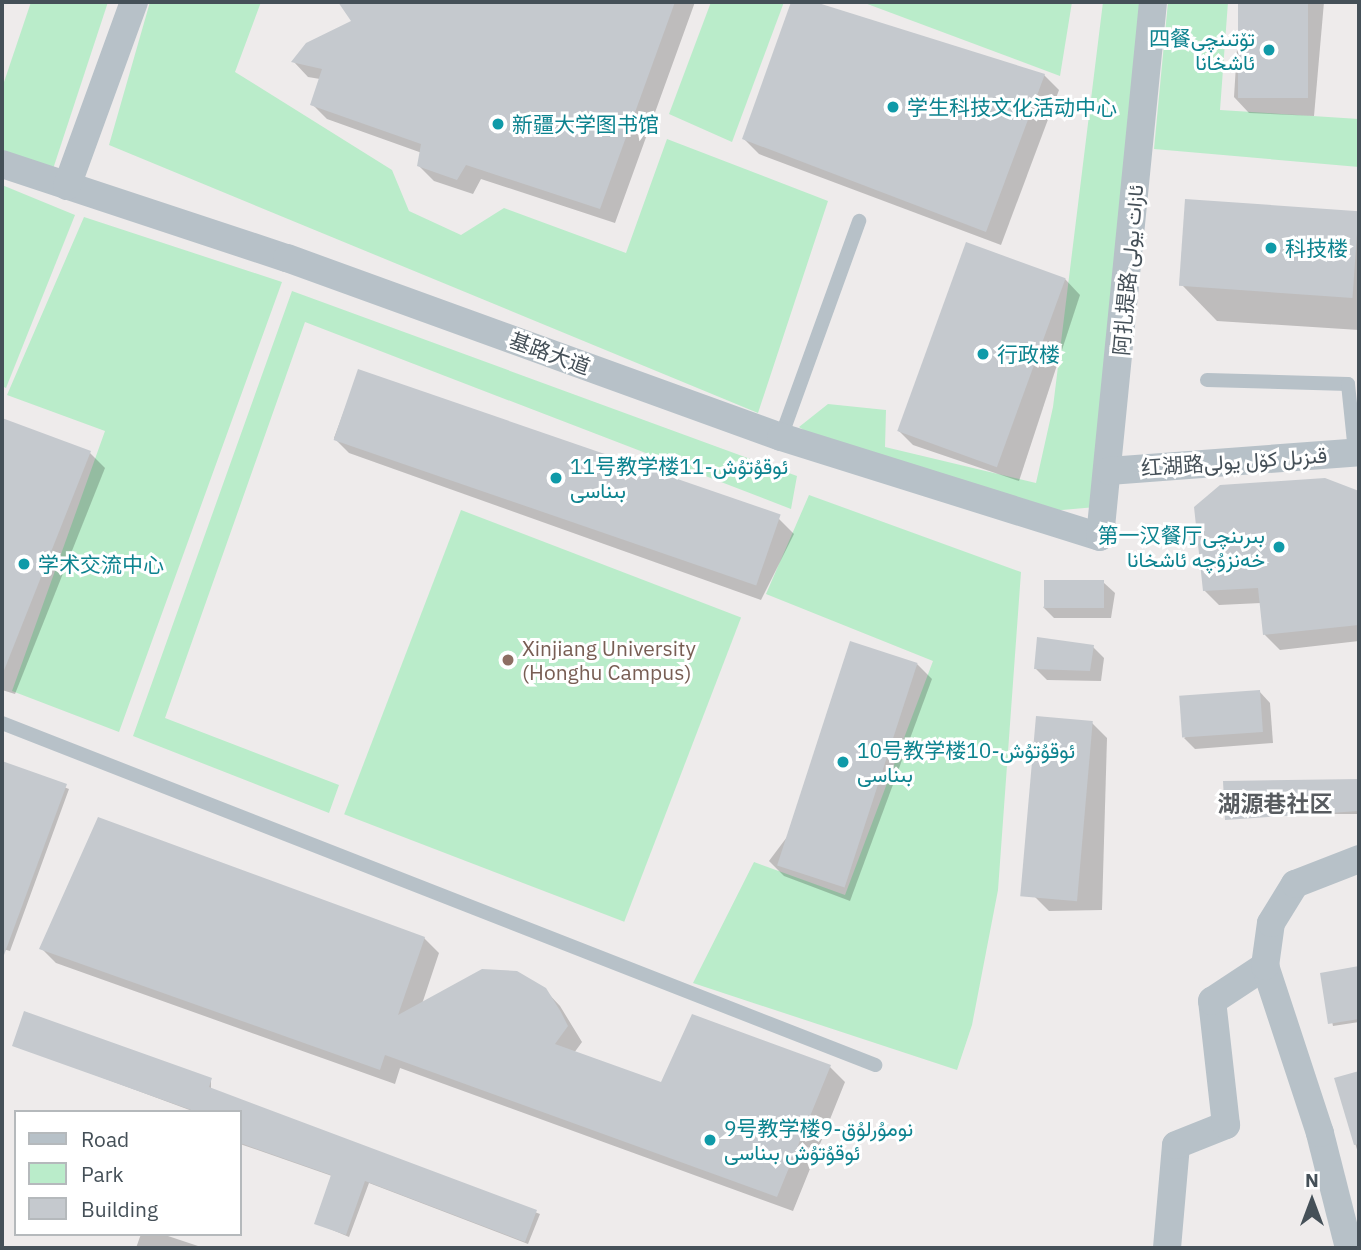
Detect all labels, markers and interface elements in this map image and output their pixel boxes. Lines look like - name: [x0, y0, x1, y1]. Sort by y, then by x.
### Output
- place label: 四餐تۆتىنچى ئاشخانا: [1149, 25, 1255, 75]
- marker: 四餐تۆتىنچى ئاشخانا: [1261, 42, 1277, 58]
- place label: 学生科技文化活动中心: [907, 94, 1117, 120]
- marker: 学生科技文化活动中心: [885, 99, 901, 115]
- place label: 新疆大学图书馆: [512, 111, 659, 137]
- marker: 新疆大学图书馆: [490, 116, 506, 132]
- street label: 阿扎提路 ئازات يولى: [1108, 183, 1148, 357]
- place label: 科技楼: [1285, 235, 1348, 261]
- marker: 科技楼: [1263, 240, 1279, 256]
- street label: 基路大道: [506, 327, 594, 379]
- place label: 行政楼: [997, 341, 1060, 367]
- marker: 行政楼: [975, 346, 991, 362]
- street label: 红湖路قىزىل كۆل يولى: [1140, 442, 1328, 480]
- place label: 11号教学楼11-ئوقۇتۇش بىناسى: [570, 453, 788, 503]
- marker: 11号教学楼11-ئوقۇتۇش بىناسى: [548, 470, 564, 486]
- place label: 第一汉餐厅بىرىنچى خەنزۇچە ئاشخانا: [1098, 522, 1265, 572]
- marker: 第一汉餐厅بىرىنچى خەنزۇچە ئاشخانا: [1271, 539, 1287, 555]
- place label: 学术交流中心: [38, 551, 164, 577]
- marker: 学术交流中心: [16, 556, 32, 572]
- place label: Xinjiang University (Honghu Campus): [522, 635, 696, 685]
- marker: Xinjiang University (Honghu Campus): [500, 652, 516, 668]
- place label: 10号教学楼10-ئوقۇتۇش بىناسى: [857, 737, 1075, 787]
- marker: 10号教学楼10-ئوقۇتۇش بىناسى: [835, 754, 851, 770]
- district label: 湖源巷社区: [1218, 789, 1332, 817]
- legend: [14, 1110, 242, 1236]
- place label: 9号教学楼9-نومۇرلۇق ئوقۇتۇش بىناسى: [724, 1115, 913, 1165]
- text: Road: [81, 1125, 129, 1153]
- marker: 9号教学楼9-نومۇرلۇق ئوقۇتۇش بىناسى: [702, 1132, 718, 1148]
- text: Park: [81, 1160, 124, 1188]
- north arrow: [1277, 1166, 1347, 1236]
- text: N: [1305, 1168, 1319, 1192]
- text: Building: [81, 1195, 158, 1223]

